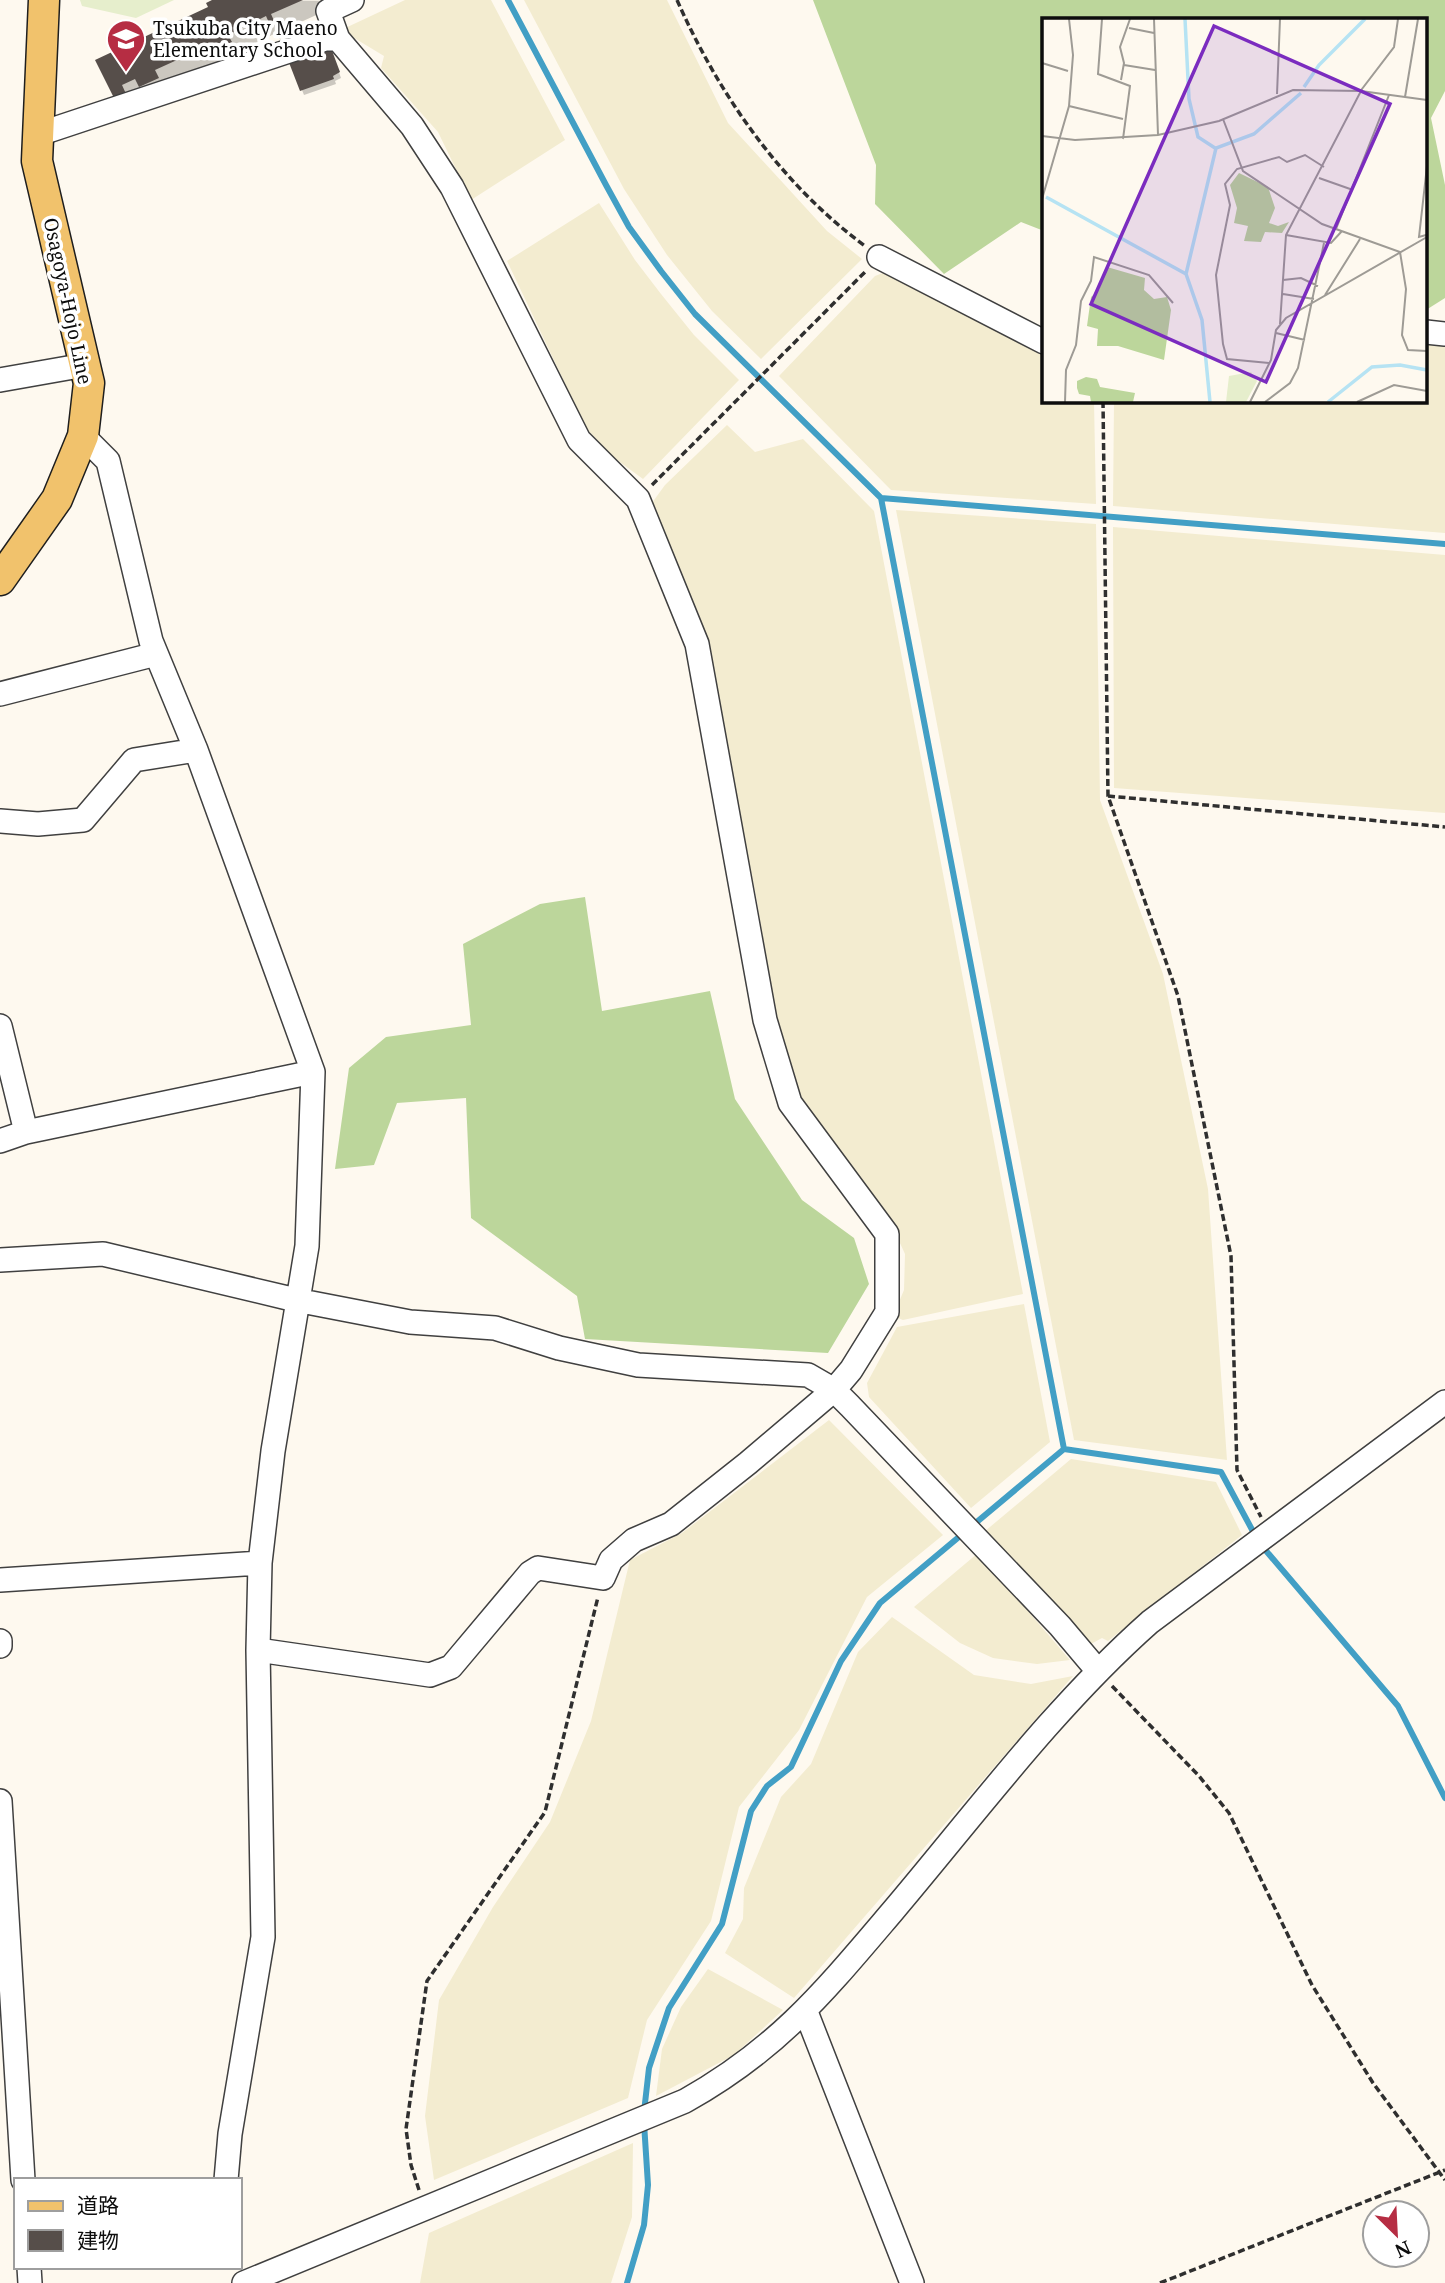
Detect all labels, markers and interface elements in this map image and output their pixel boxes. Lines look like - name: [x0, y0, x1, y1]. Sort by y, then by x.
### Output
- place label: Tsukuba City Maeno Elementary School: [153, 15, 338, 63]
- school or university icon: Tsukuba City Maeno Elementary School: [105, 18, 147, 73]
- inset map: [1042, 18, 1428, 402]
- street label: Osagoya-Hojo Line: [38, 215, 98, 387]
- legend: [14, 2178, 242, 2269]
- text: 道路: [77, 2191, 119, 2219]
- north arrow: [1361, 2199, 1431, 2269]
- text: 建物: [77, 2226, 119, 2254]
- text: N: [1391, 2235, 1415, 2264]

